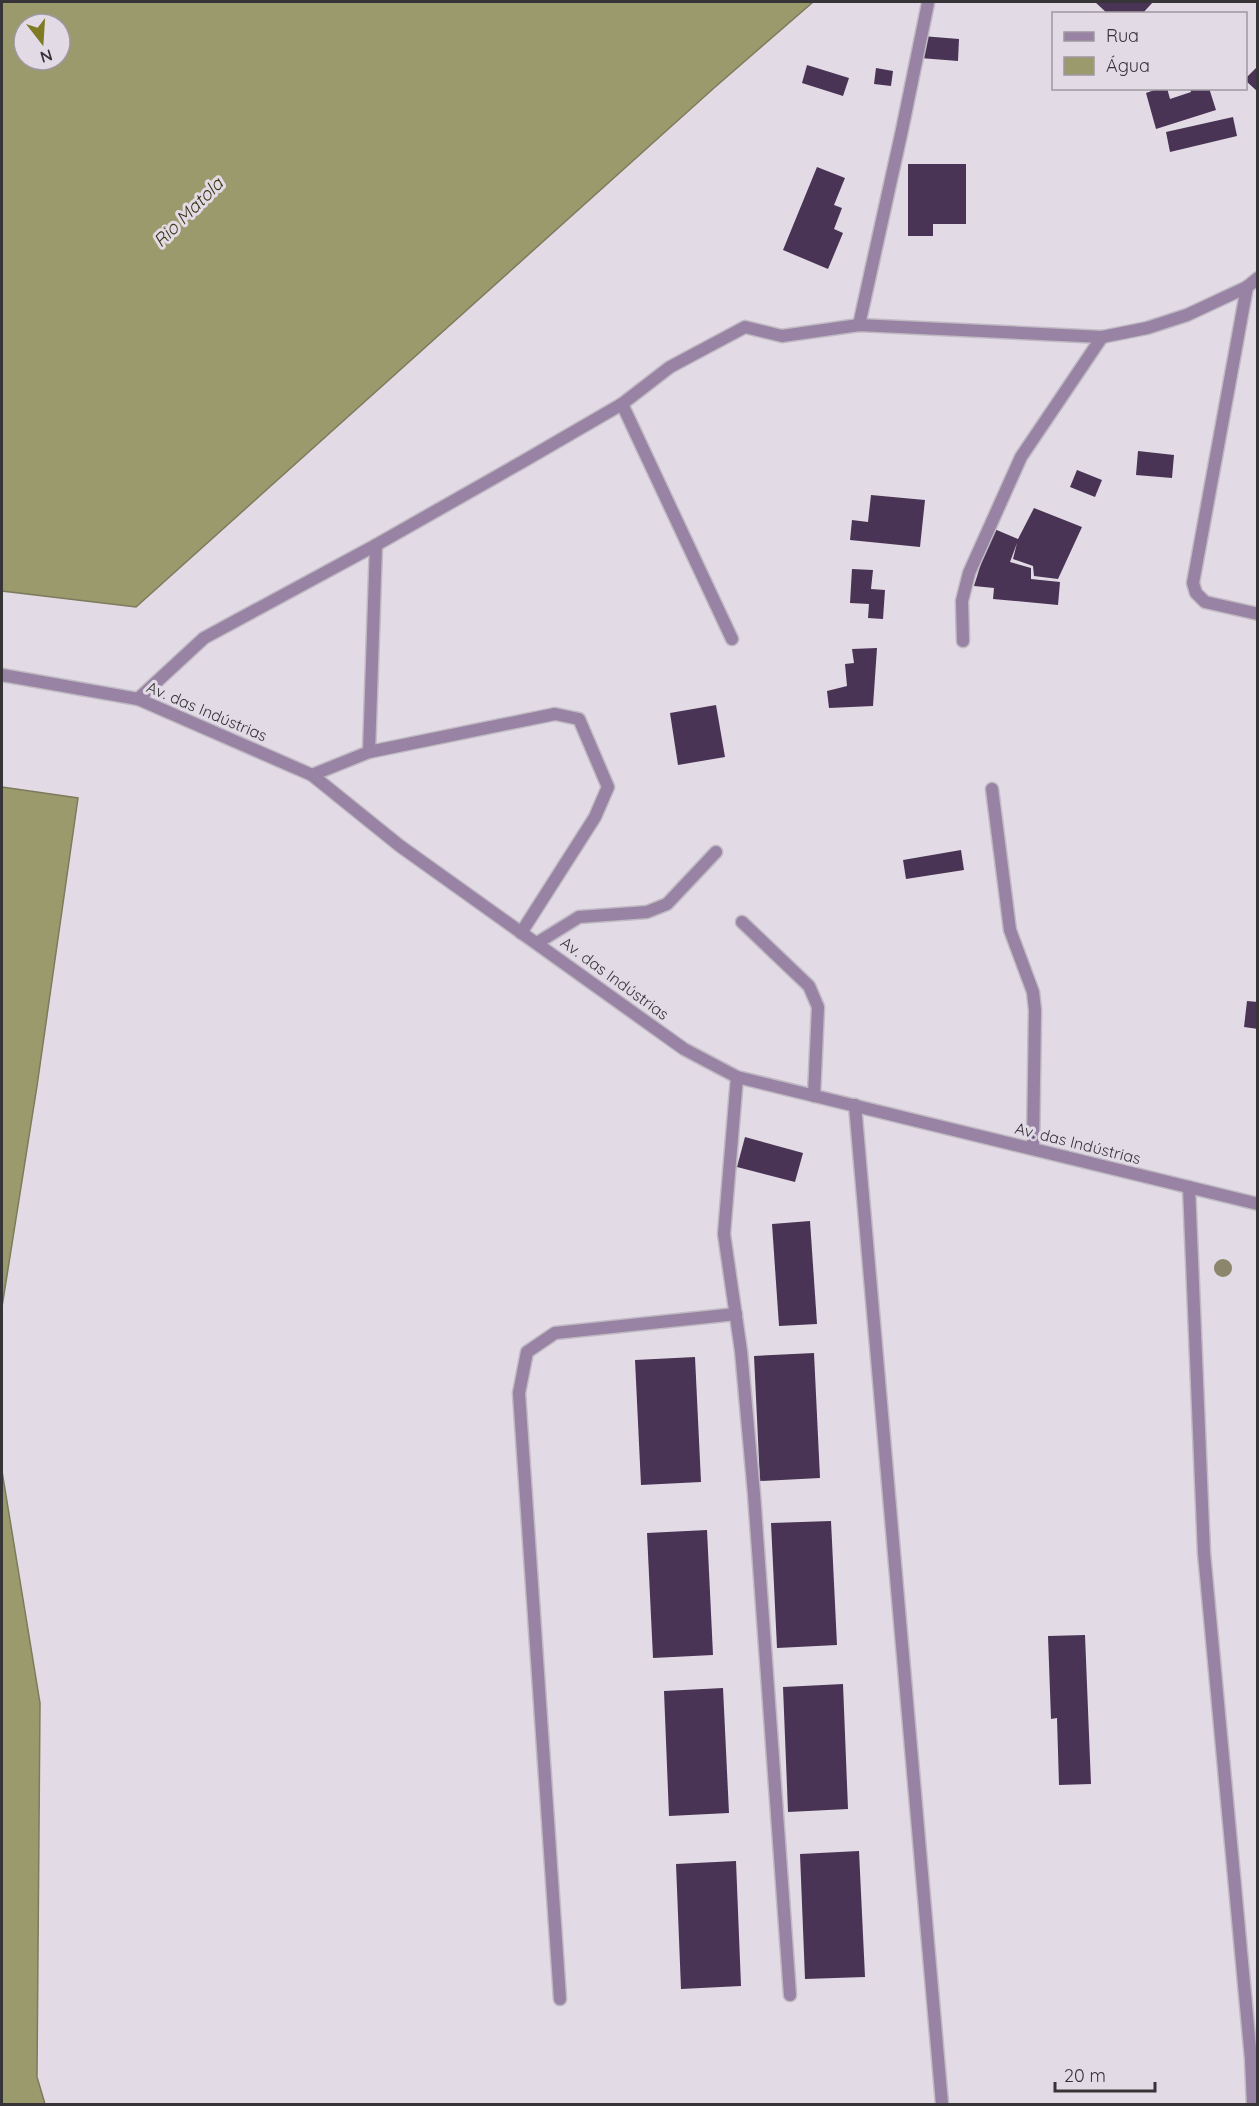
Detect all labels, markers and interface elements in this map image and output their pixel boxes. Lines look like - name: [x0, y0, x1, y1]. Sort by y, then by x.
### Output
- north arrow: [12, 12, 72, 72]
- legend: [1052, 12, 1247, 90]
- text: Rua: [1106, 24, 1139, 47]
- text: N: [38, 45, 55, 68]
- text: Água: [1106, 54, 1150, 77]
- water label: Rio Matola: [148, 171, 229, 252]
- street label: Av. das Indústrias: [144, 677, 270, 745]
- street label: Av. das Indústrias: [557, 932, 673, 1024]
- street label: Av. das Indústrias: [1013, 1118, 1143, 1168]
- scale bar: [1055, 2055, 1156, 2093]
- text: 20 m: [1064, 2064, 1106, 2087]

